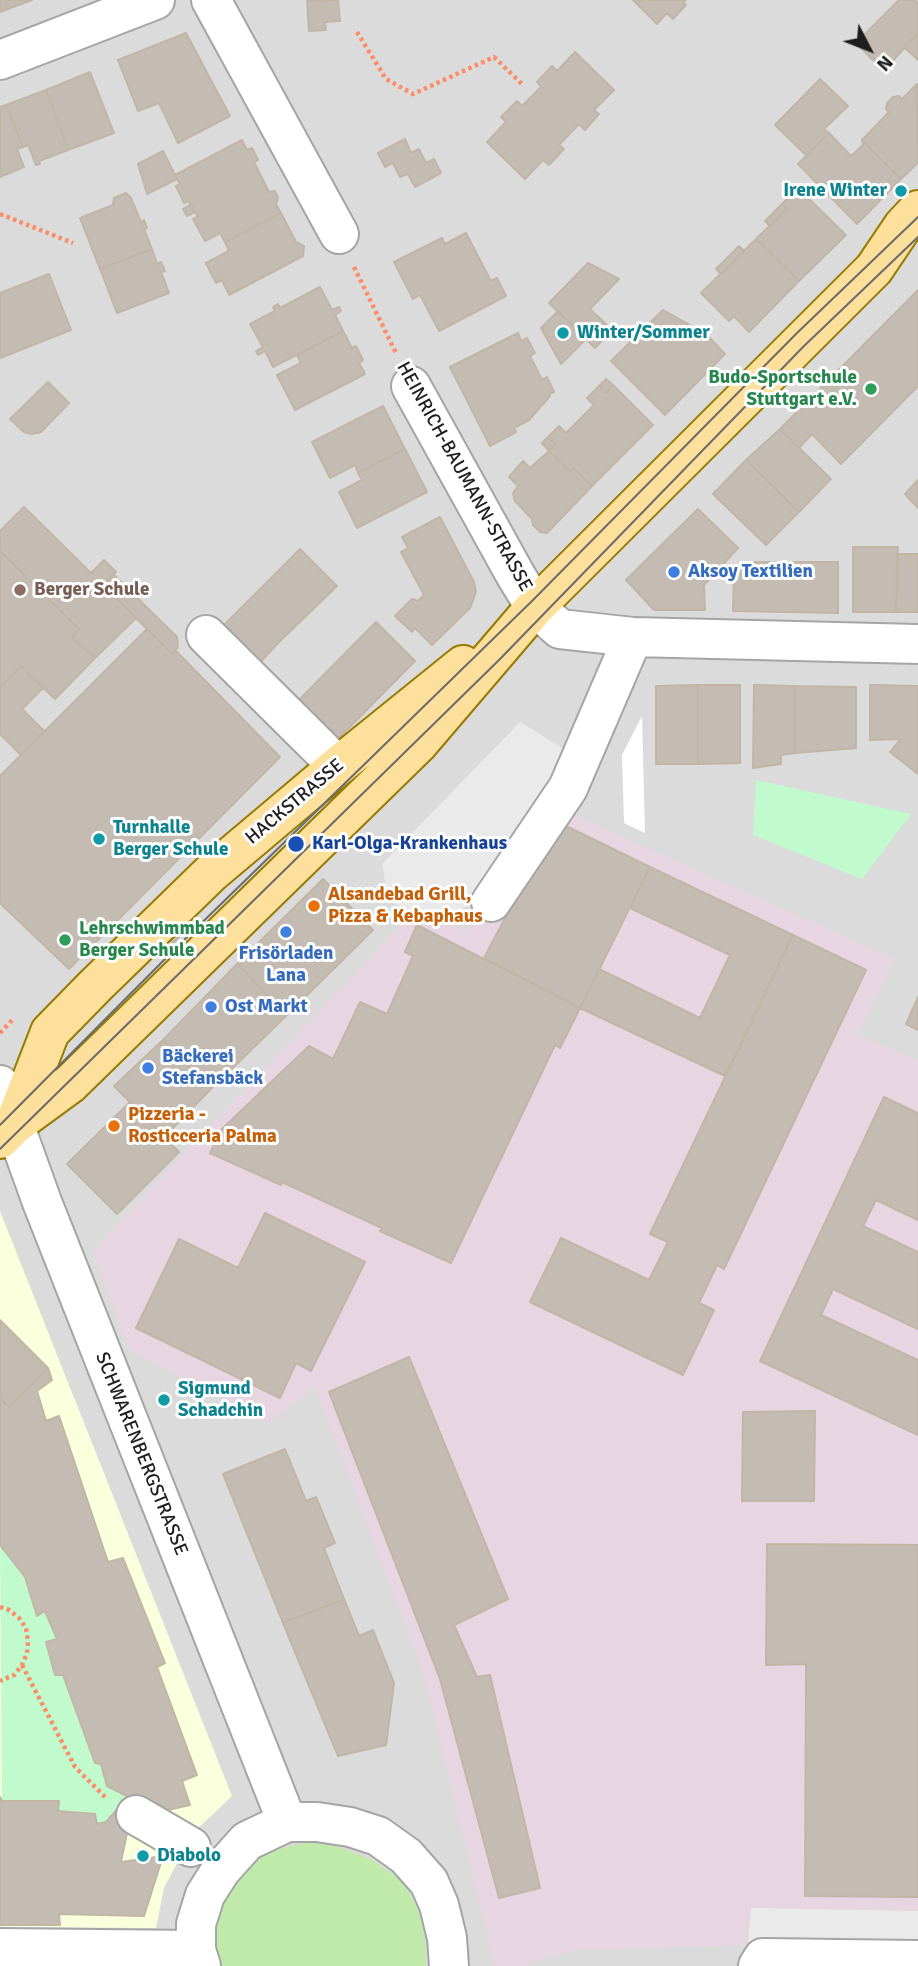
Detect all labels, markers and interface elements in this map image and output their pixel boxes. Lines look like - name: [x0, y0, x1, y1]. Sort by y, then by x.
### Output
- north arrow: [834, 14, 904, 84]
- text: N: [871, 50, 898, 76]
- place label: Irene Winter: [783, 180, 887, 202]
- marker: Irene Winter: [893, 183, 909, 199]
- place label: Winter/Sommer: [577, 322, 710, 344]
- marker: Winter/Sommer: [555, 325, 571, 341]
- street label: HEINRICH-BAUMANN-STRASSE: [391, 358, 537, 596]
- place label: Budo-Sportschule Stuttgart e.V.: [708, 367, 857, 411]
- marker: Budo-Sportschule Stuttgart e.V.: [863, 381, 879, 397]
- place label: Aksoy Textilien: [688, 561, 813, 583]
- marker: Aksoy Textilien: [666, 564, 682, 580]
- place label: Berger Schule: [34, 579, 149, 601]
- marker: Berger Schule: [12, 582, 28, 598]
- street label: HACKSTRASSE: [241, 754, 349, 850]
- place label: Turnhalle Berger Schule: [113, 817, 228, 861]
- marker: Turnhalle Berger Schule: [91, 831, 107, 847]
- place label: Karl-Olga-Krankenhaus: [312, 833, 507, 855]
- marker: Karl-Olga-Krankenhaus: [286, 834, 306, 854]
- place label: Alsandebad Grill, Pizza & Kebaphaus: [328, 884, 483, 928]
- marker: Alsandebad Grill, Pizza & Kebaphaus: [306, 898, 322, 914]
- place label: Lehrschwimmbad Berger Schule: [79, 918, 225, 962]
- marker: Frisörladen Lana: [278, 924, 294, 940]
- marker: Lehrschwimmbad Berger Schule: [57, 932, 73, 948]
- place label: Frisörladen Lana: [239, 943, 333, 987]
- place label: Ost Markt: [225, 996, 308, 1018]
- marker: Ost Markt: [203, 999, 219, 1015]
- place label: Bäckerei Stefansbäck: [162, 1046, 263, 1090]
- marker: Bäckerei Stefansbäck: [140, 1060, 156, 1076]
- place label: Pizzeria - Rosticceria Palma: [128, 1104, 277, 1148]
- marker: Pizzeria - Rosticceria Palma: [106, 1118, 122, 1134]
- street label: SCHWARENBERGSTRASSE: [90, 1349, 192, 1559]
- place label: Sigmund Schadchin: [178, 1378, 263, 1422]
- marker: Sigmund Schadchin: [156, 1392, 172, 1408]
- place label: Diabolo: [157, 1845, 221, 1867]
- marker: Diabolo: [135, 1848, 151, 1864]

